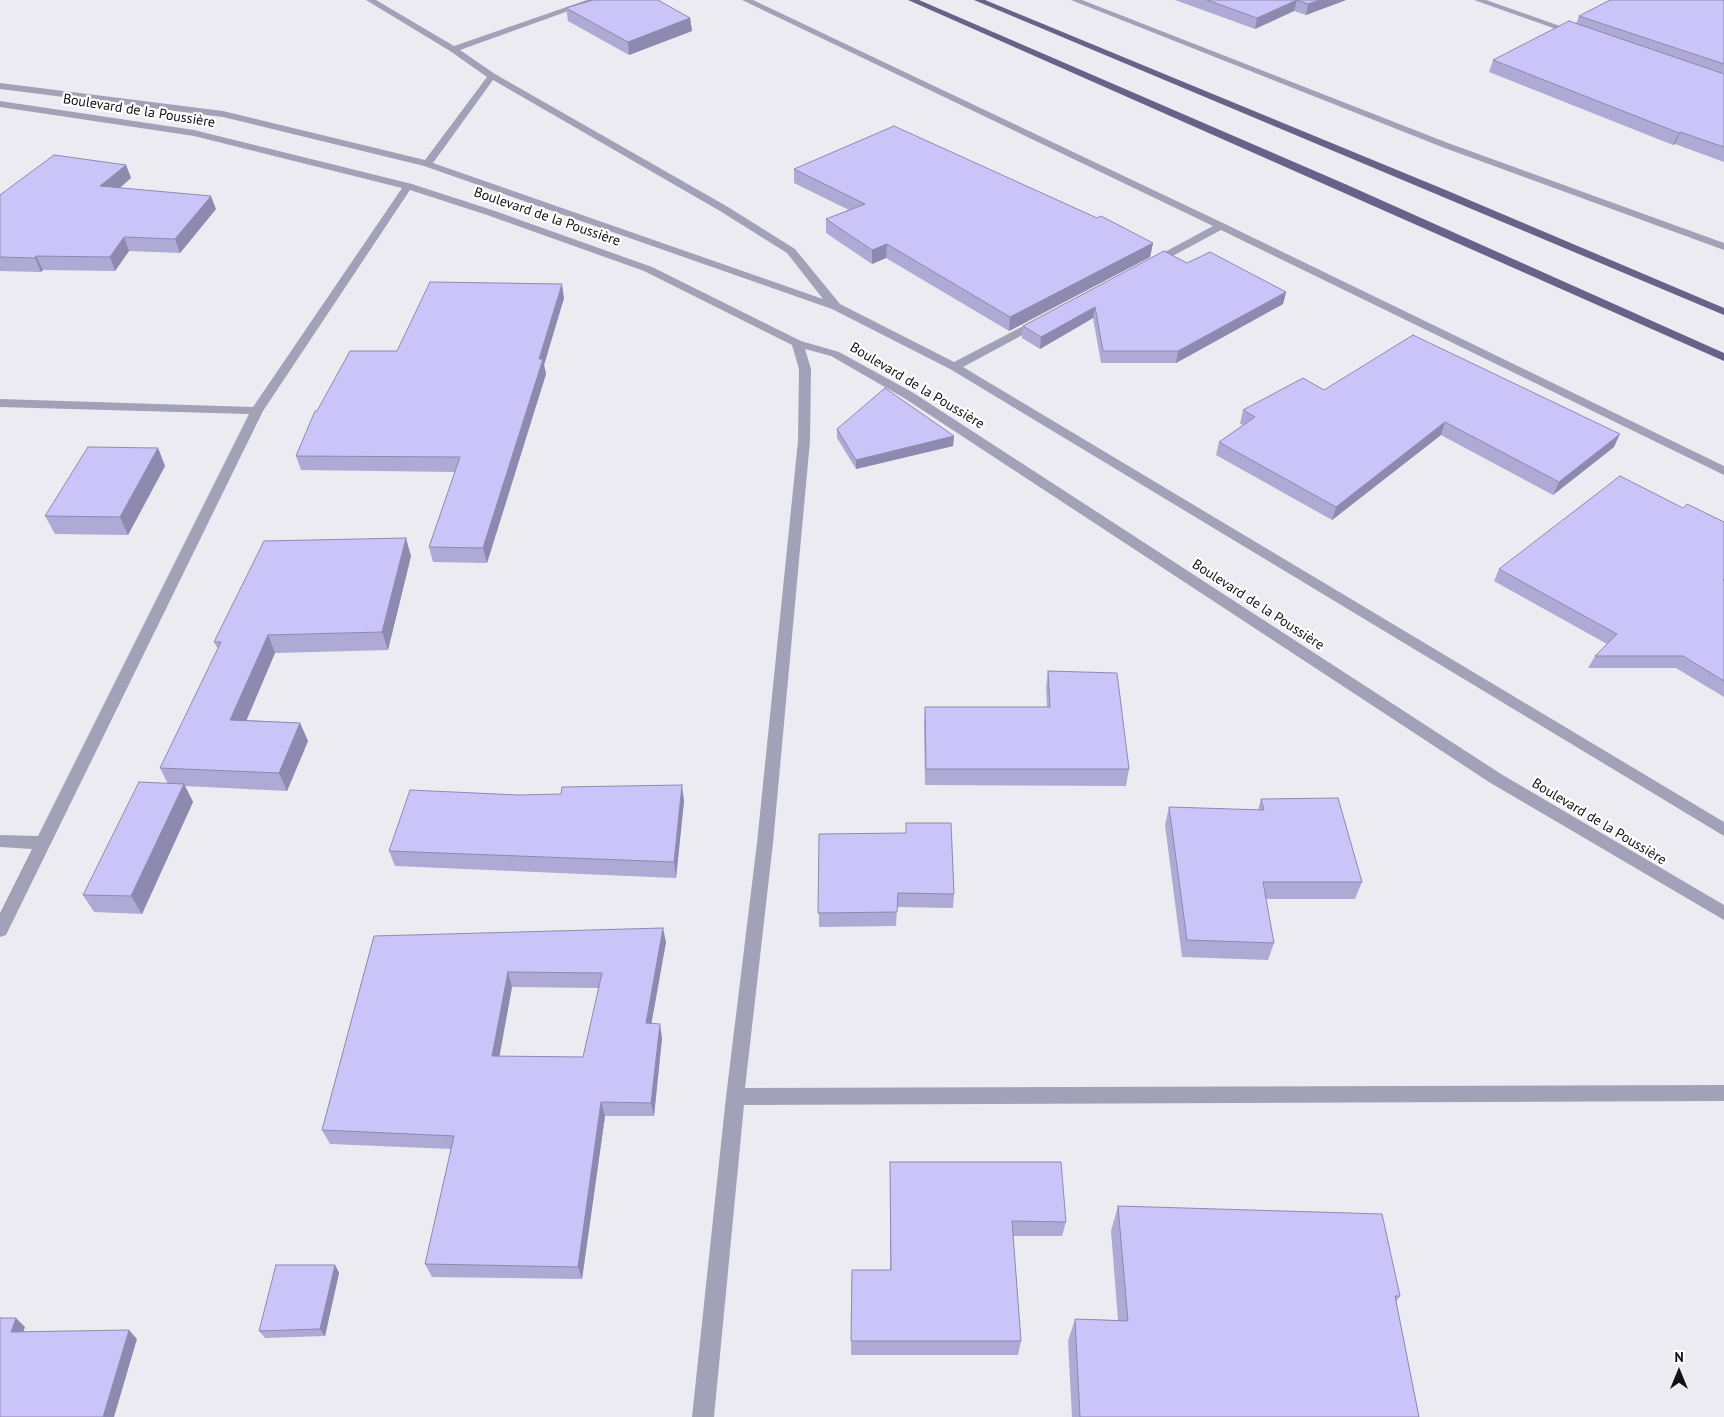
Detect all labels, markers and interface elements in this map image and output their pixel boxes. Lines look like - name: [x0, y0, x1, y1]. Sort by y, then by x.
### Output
- street label: Boulevard de la Poussière: [62, 91, 216, 131]
- street label: Boulevard de la Poussière: [472, 184, 622, 250]
- street label: Boulevard de la Poussière: [847, 339, 987, 433]
- street label: Boulevard de la Poussière: [1189, 556, 1327, 654]
- street label: Boulevard de la Poussière: [1529, 775, 1669, 869]
- north arrow: [1654, 1347, 1704, 1397]
- text: N: [1674, 1348, 1684, 1366]

